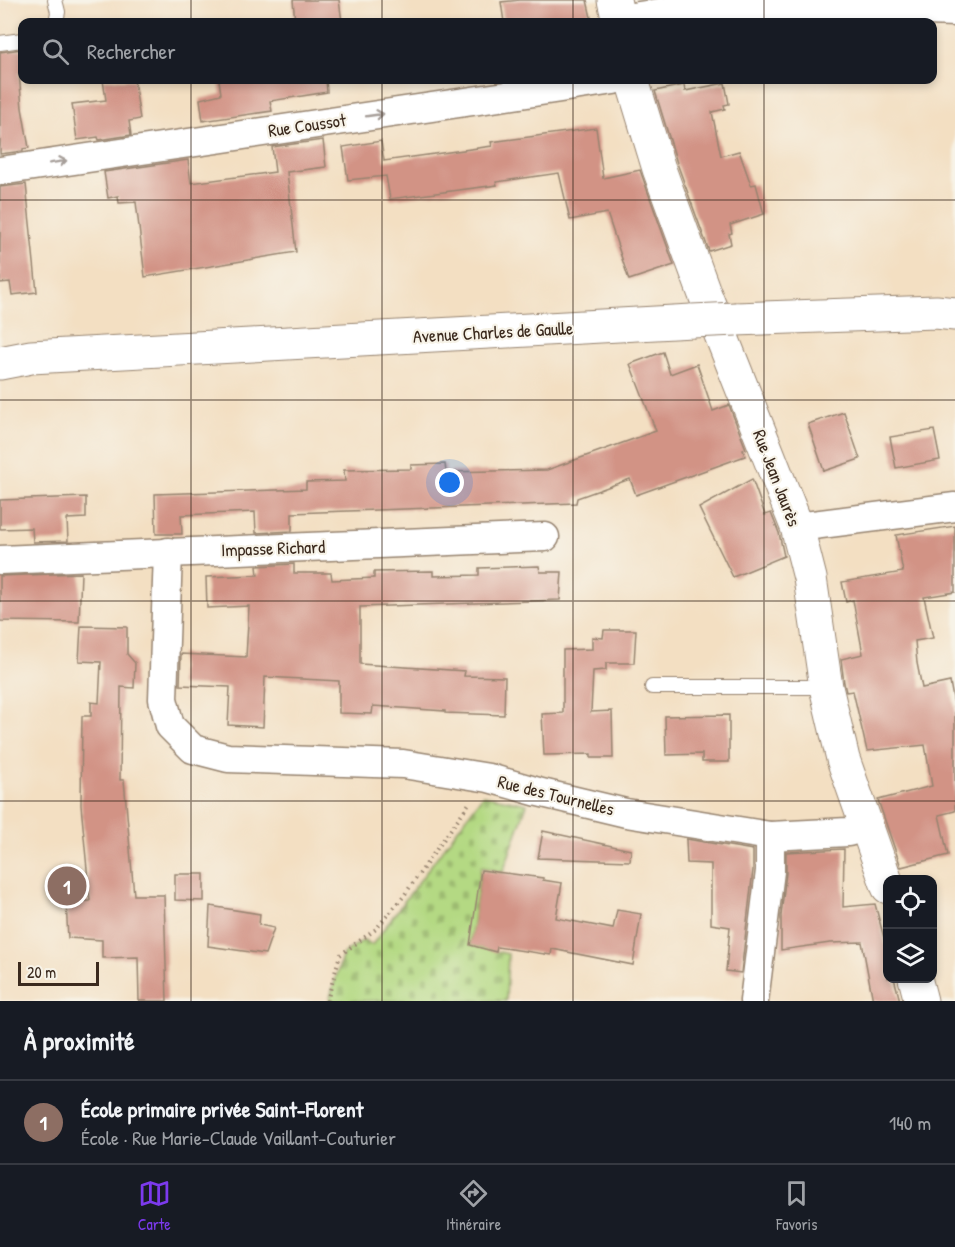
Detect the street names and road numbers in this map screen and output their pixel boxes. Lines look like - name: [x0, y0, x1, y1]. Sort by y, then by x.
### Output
- street label: Rue Coussot: [266, 107, 348, 143]
- street label: Avenue Charles de Gaulle: [412, 315, 574, 349]
- street label: Rue Jean Jaurès: [747, 426, 807, 530]
- street label: Impasse Richard: [221, 534, 325, 562]
- street label: Rue des Tournelles: [495, 768, 617, 822]

